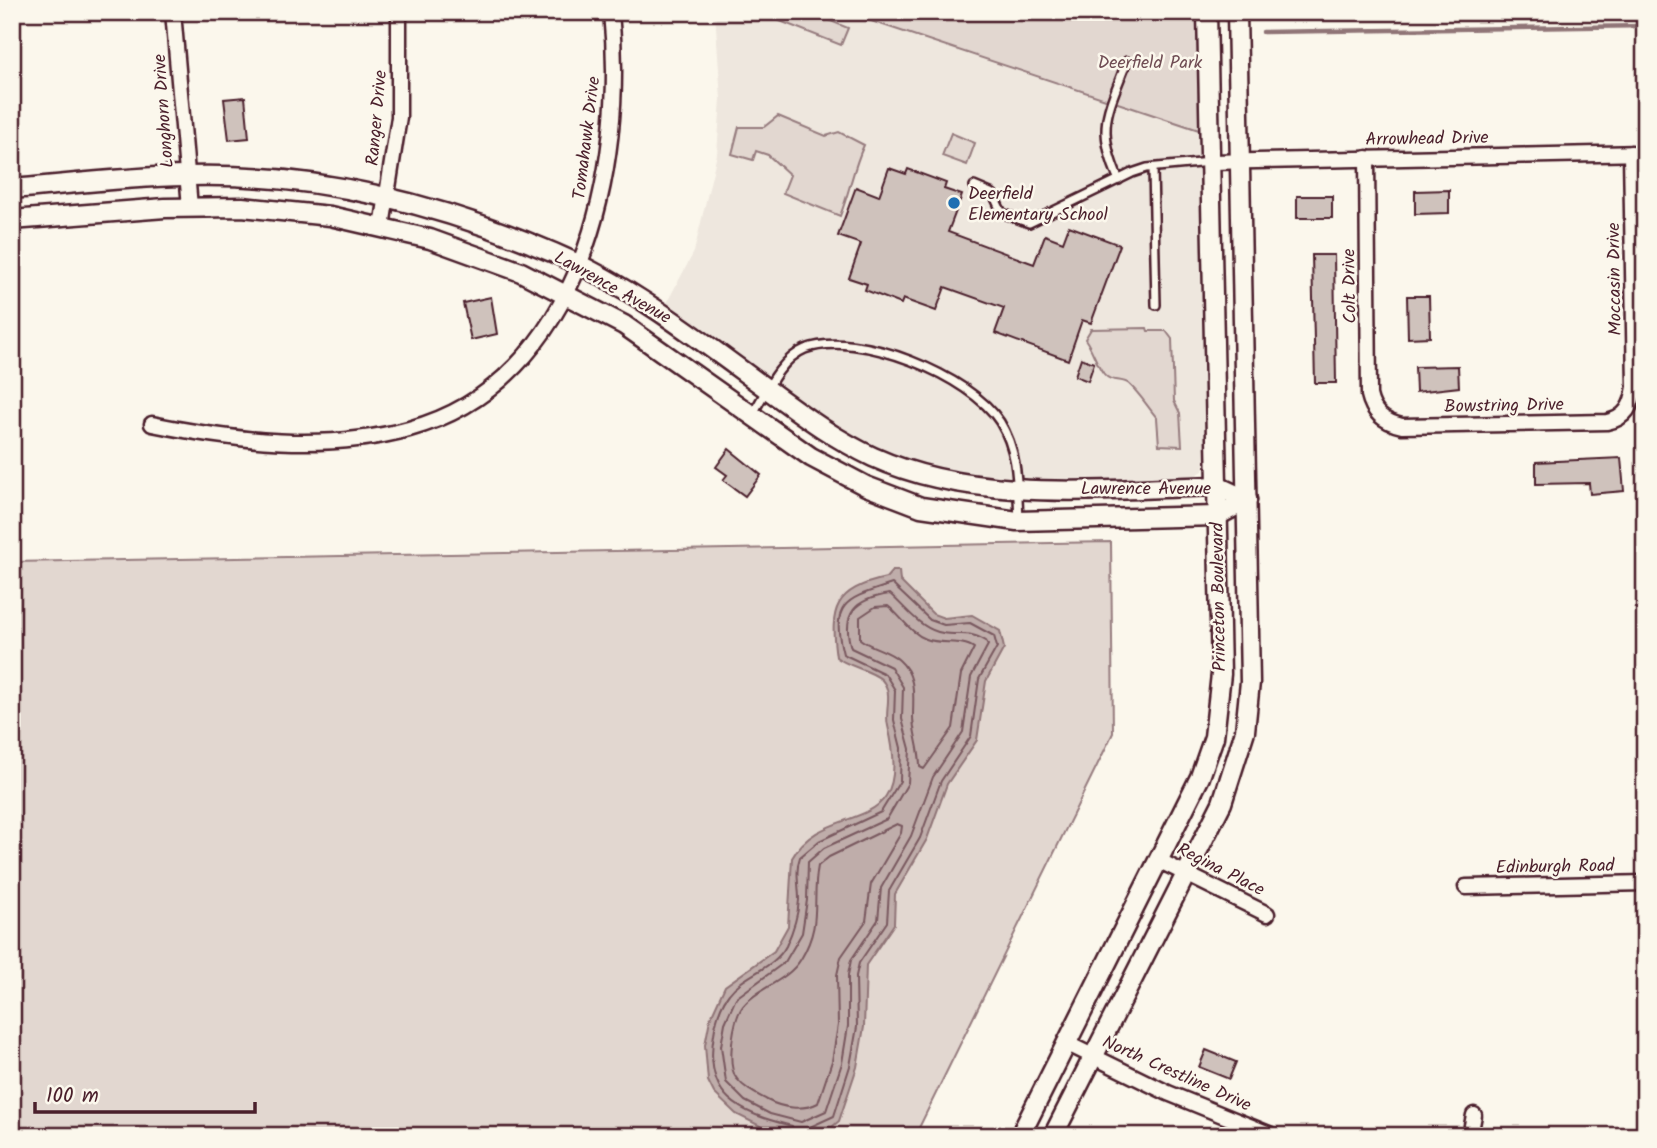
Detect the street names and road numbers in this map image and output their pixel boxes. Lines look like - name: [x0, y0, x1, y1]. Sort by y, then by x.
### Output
- street label: Longhorn Drive: [146, 53, 183, 169]
- street label: Ranger Drive: [359, 69, 396, 167]
- street label: Tomahawk Drive: [566, 75, 609, 201]
- street label: Arrowhead Drive: [1365, 124, 1489, 155]
- street label: Moccasin Drive: [1600, 222, 1631, 336]
- street label: Lawrence Avenue: [548, 244, 676, 333]
- street label: Colt Drive: [1335, 248, 1366, 324]
- street label: Bowstring Drive: [1444, 391, 1564, 422]
- street label: Lawrence Avenue: [1081, 475, 1211, 504]
- street label: Princeton Boulevard: [1204, 521, 1235, 672]
- street label: Regina Place: [1171, 836, 1269, 905]
- street label: Edinburgh Road: [1495, 852, 1616, 883]
- street label: North Crestline Drive: [1097, 1028, 1256, 1120]

